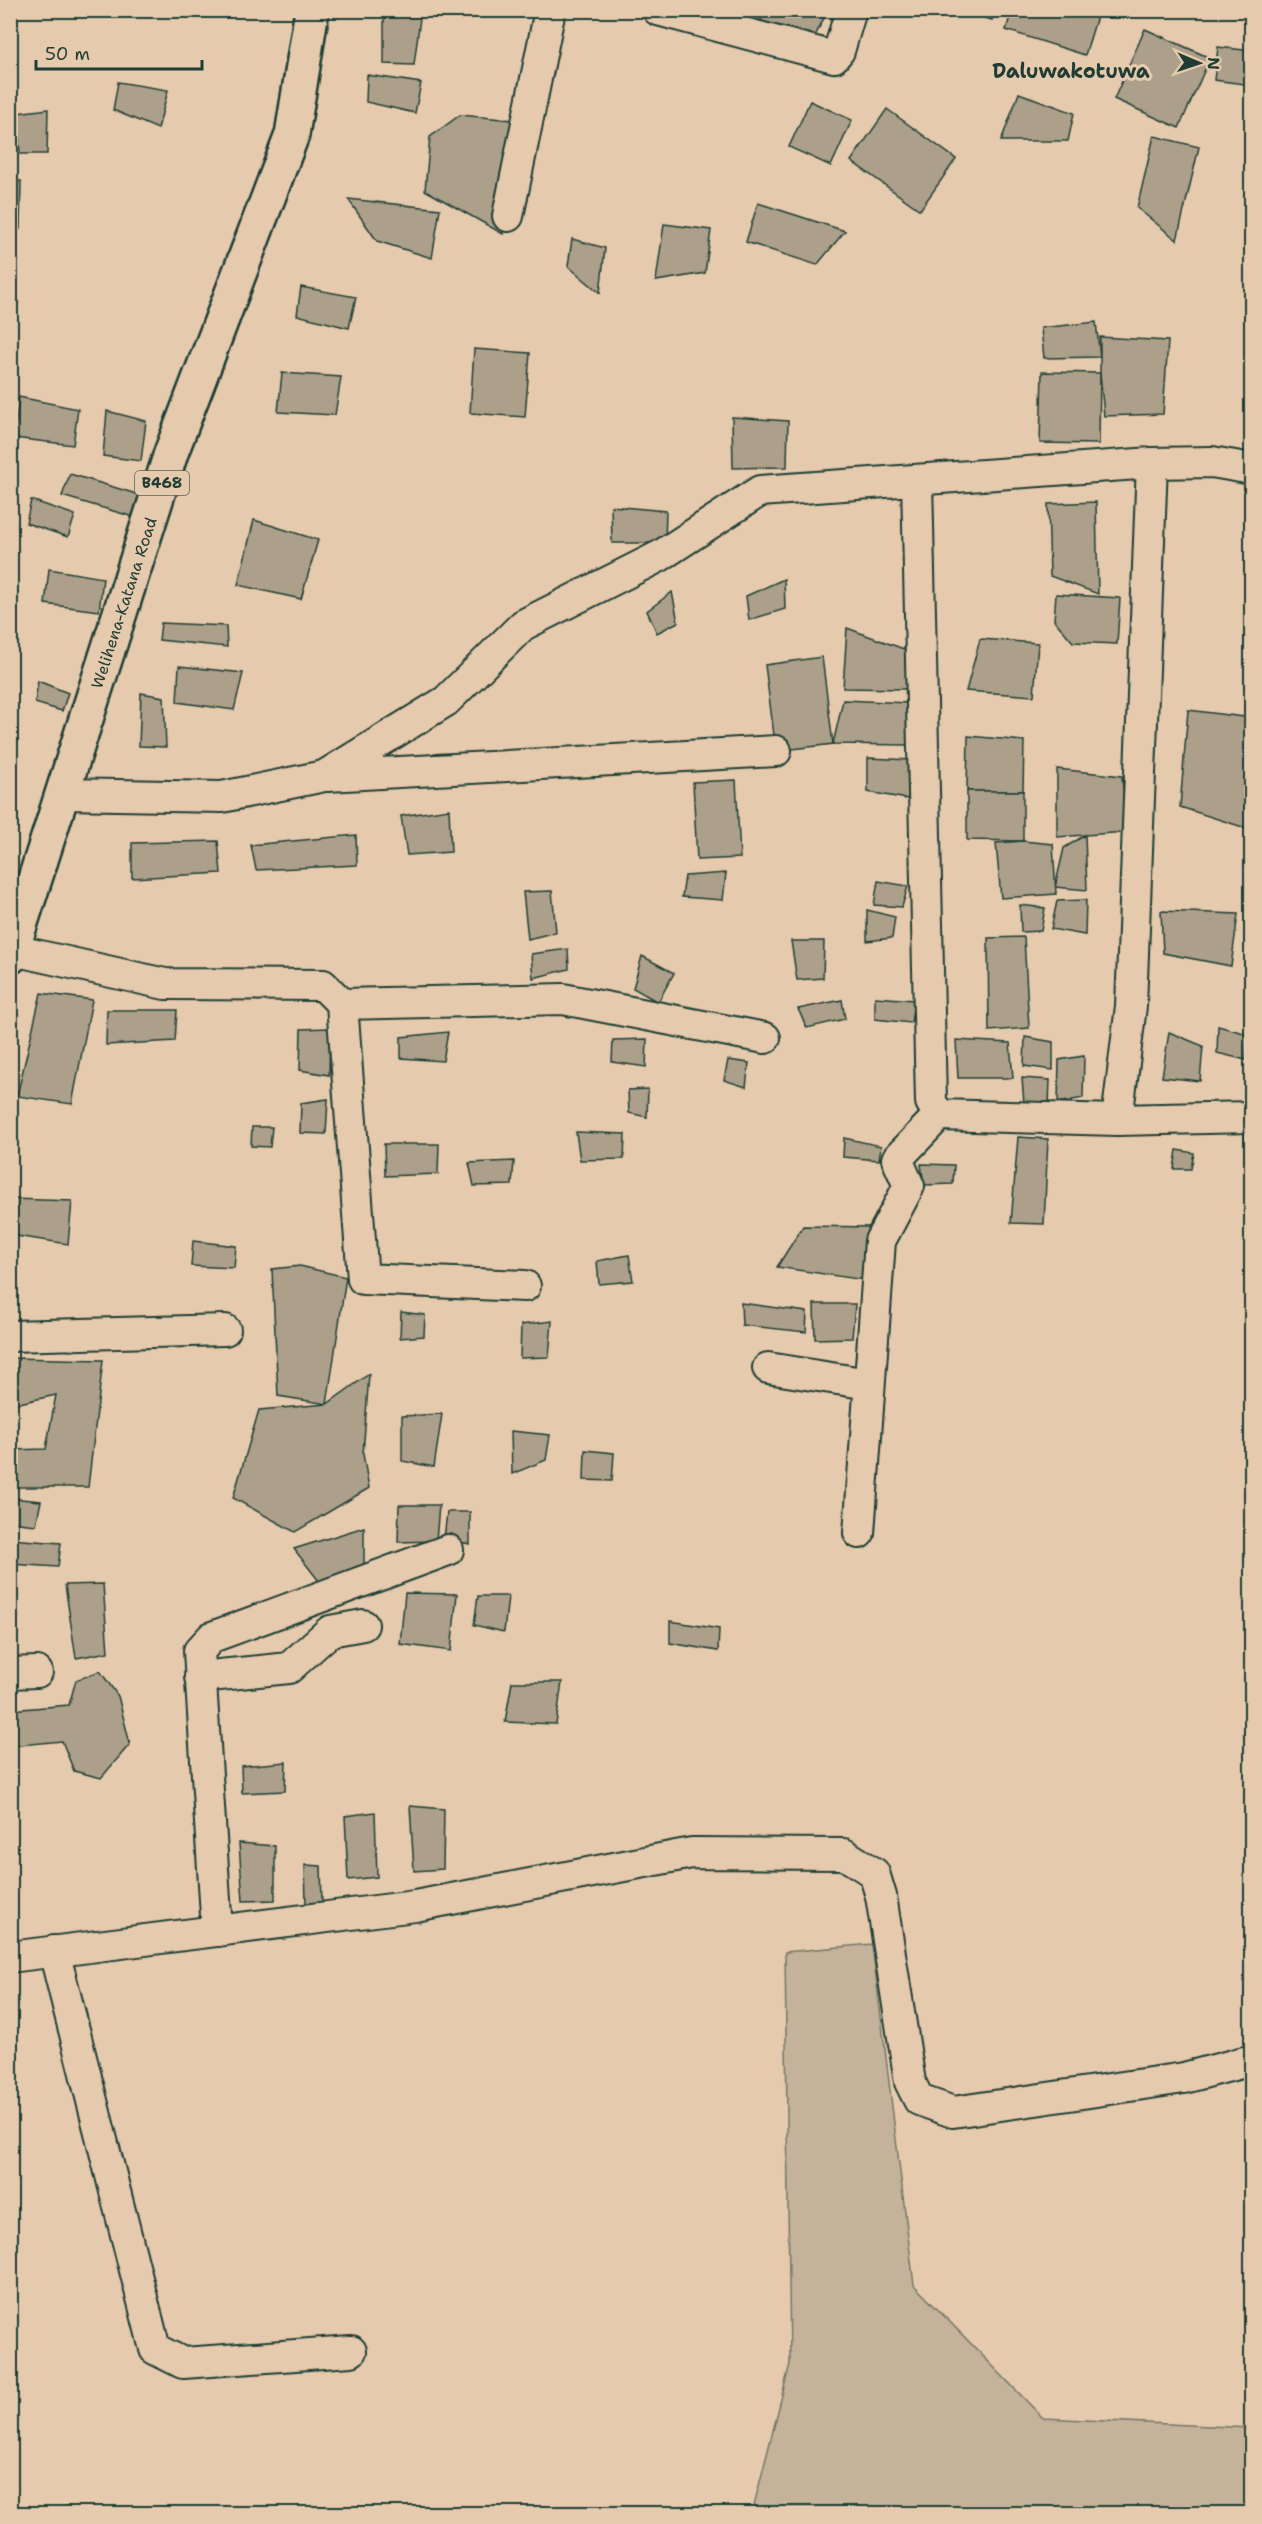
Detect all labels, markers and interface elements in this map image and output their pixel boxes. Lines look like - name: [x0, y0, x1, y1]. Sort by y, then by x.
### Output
- scale bar: [36, 33, 202, 71]
- north arrow: [1169, 33, 1229, 93]
- text: 50 m: [45, 42, 90, 66]
- text: N: [1203, 57, 1224, 70]
- district label: Daluwakotuwa: [992, 58, 1150, 84]
- road number: B468: [135, 471, 189, 495]
- street label: Welihena-Katana Road: [86, 515, 162, 691]

